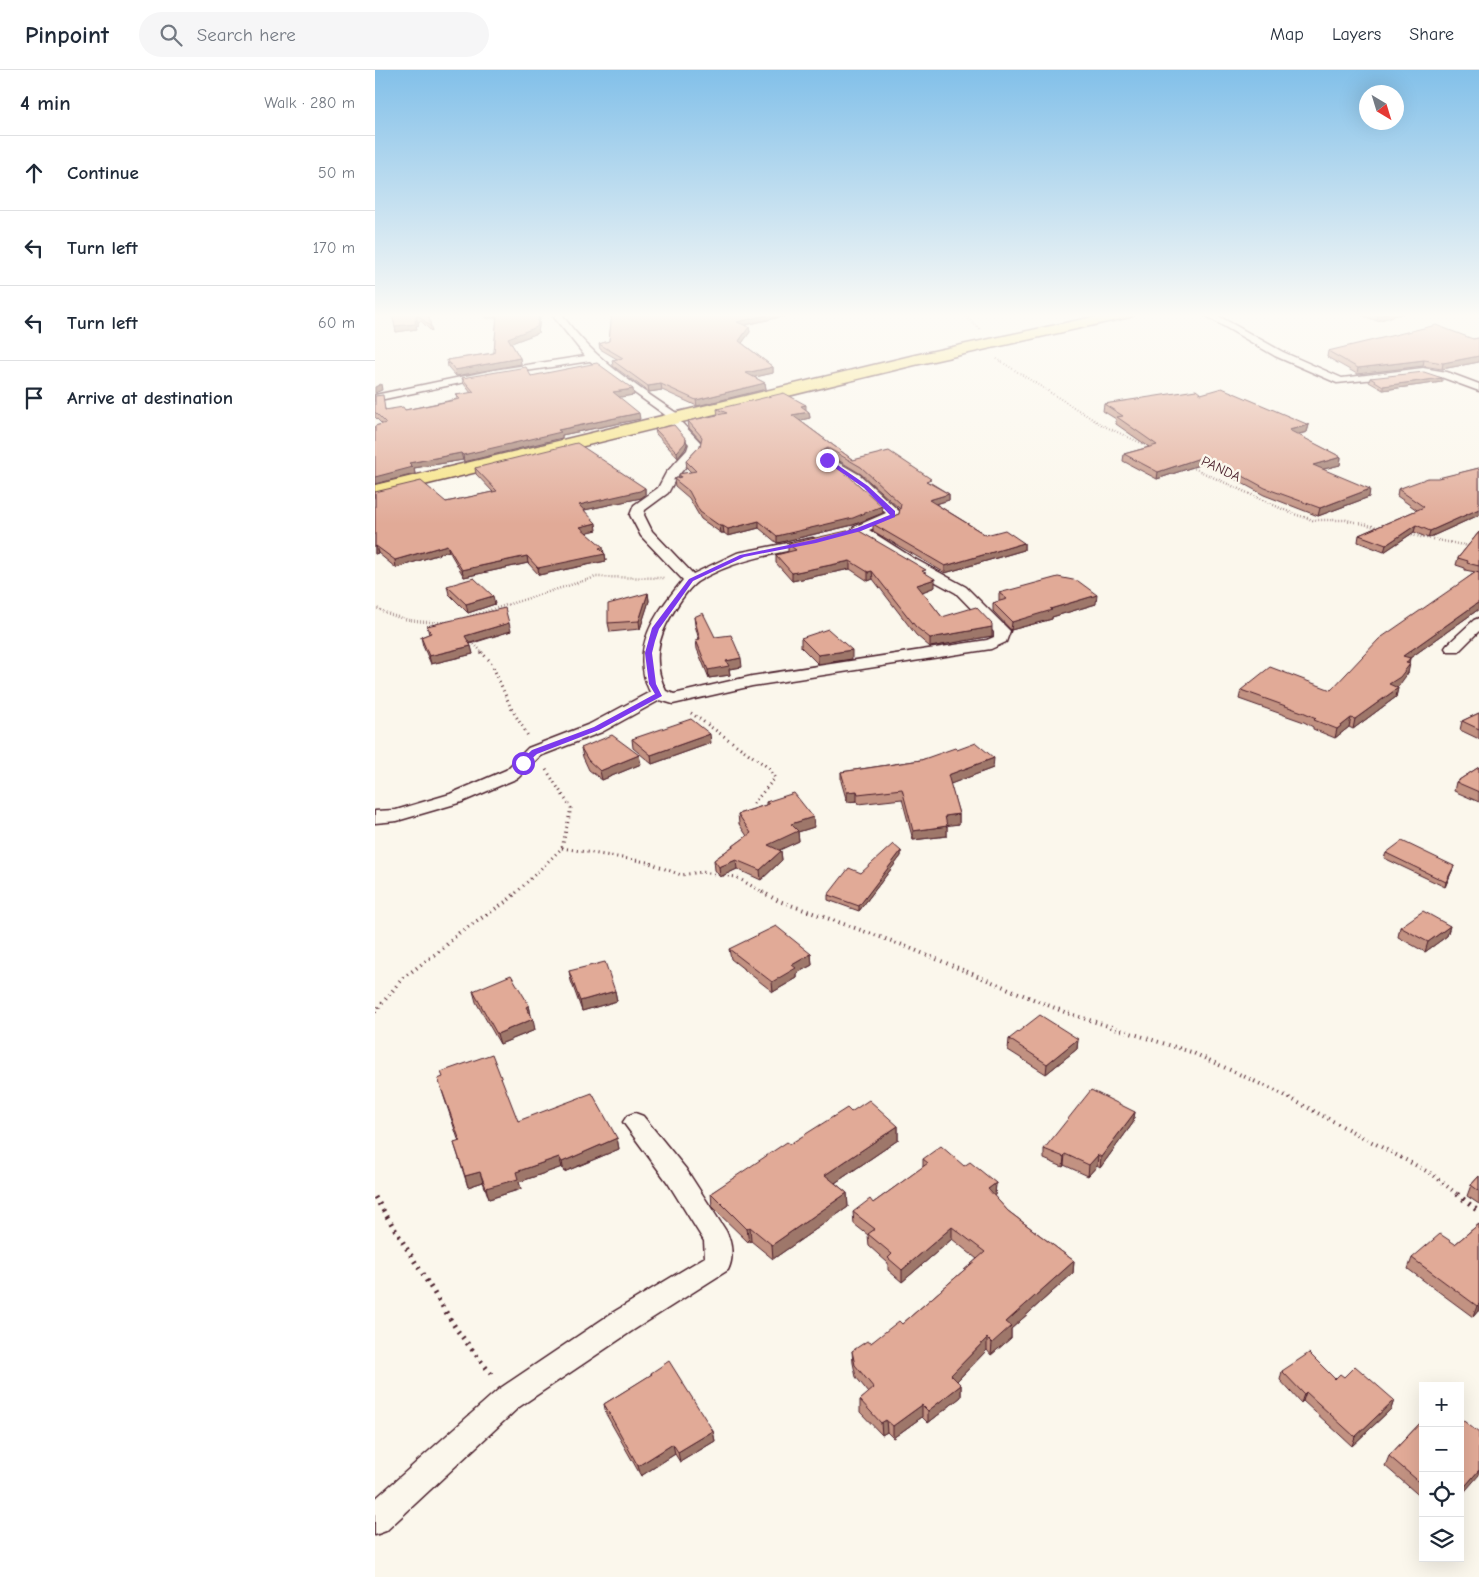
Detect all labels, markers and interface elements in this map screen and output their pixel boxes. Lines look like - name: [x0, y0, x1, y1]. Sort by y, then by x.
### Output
- search box: [139, 12, 489, 57]
- text: Pinpoint: [25, 21, 109, 49]
- icon: search: [157, 21, 185, 49]
- text: Search here: [197, 24, 296, 46]
- text: Map: [1270, 24, 1304, 45]
- text: Layers: [1332, 24, 1381, 45]
- text: Share: [1409, 24, 1454, 45]
- north arrow: [1359, 85, 1404, 130]
- text: 4 min: [20, 91, 71, 115]
- text: Walk · 280 m: [264, 94, 355, 112]
- icon: ahead: [20, 159, 48, 187]
- text: Continue: [67, 162, 139, 184]
- text: 50 m: [318, 164, 355, 182]
- icon: left: [20, 234, 48, 262]
- text: Turn left: [67, 237, 138, 259]
- text: 170 m: [313, 239, 355, 257]
- icon: left: [20, 309, 48, 337]
- text: Turn left: [67, 312, 138, 334]
- text: 60 m: [318, 314, 355, 332]
- icon: arrive: [20, 384, 48, 412]
- text: Arrive at destination: [67, 387, 233, 409]
- route end: [816, 449, 839, 472]
- street label: PANDA: [1199, 453, 1243, 485]
- route start: [512, 752, 535, 775]
- map controls: [1419, 1382, 1464, 1562]
- button: +: [1419, 1382, 1464, 1427]
- button: −: [1419, 1427, 1464, 1472]
- button: locate: [1419, 1472, 1464, 1517]
- button: layers: [1419, 1517, 1464, 1562]

